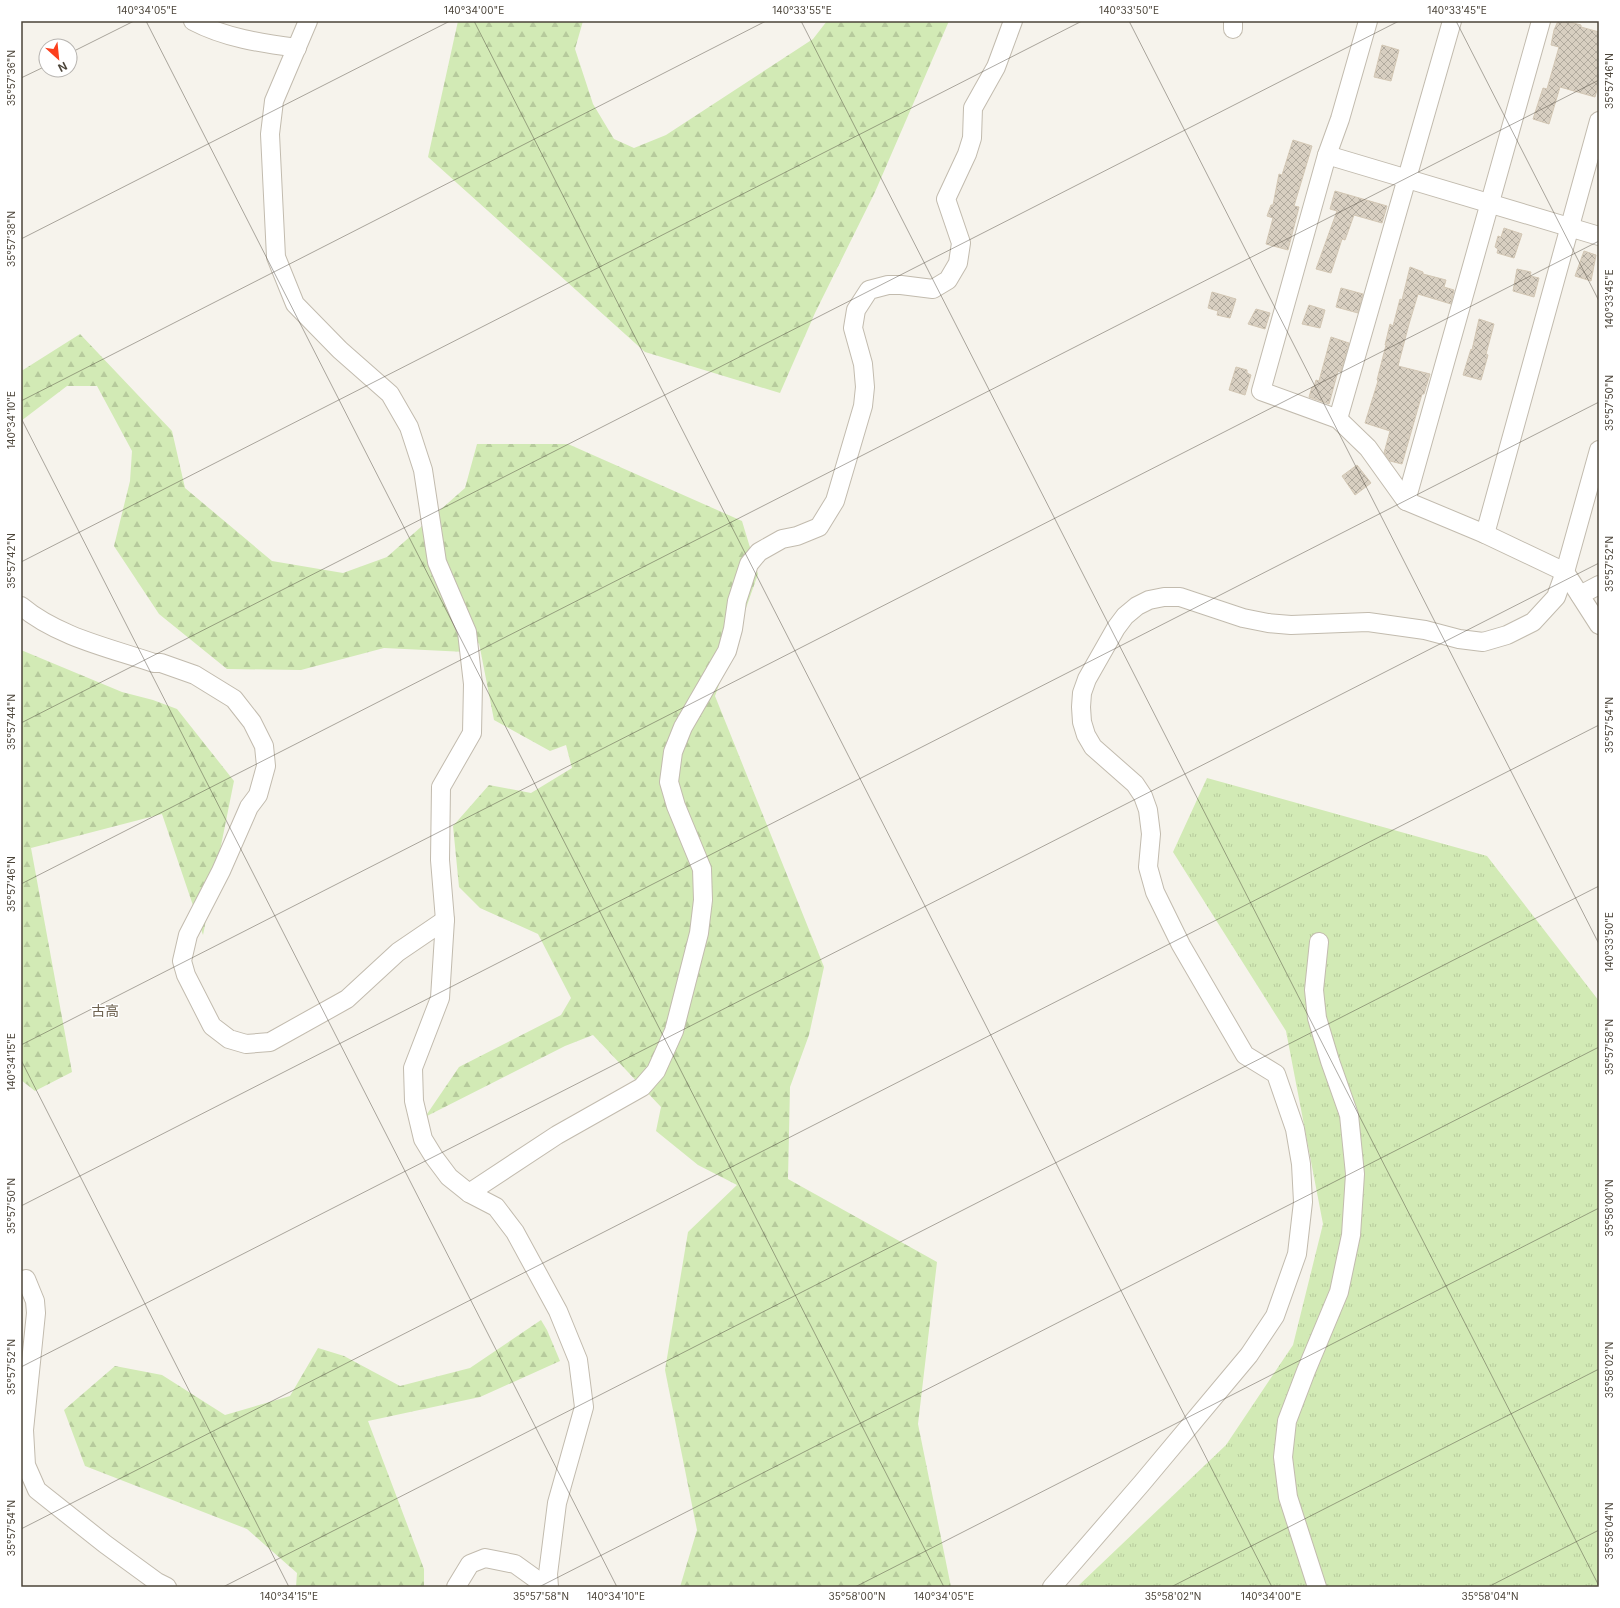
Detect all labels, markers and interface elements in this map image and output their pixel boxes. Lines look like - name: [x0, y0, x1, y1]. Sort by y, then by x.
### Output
- text: 140°34'05"E: [117, 4, 177, 16]
- text: 140°34'00"E: [444, 4, 504, 16]
- text: 140°33'55"E: [772, 4, 832, 16]
- text: 140°33'50"E: [1099, 4, 1159, 16]
- text: 140°33'45"E: [1427, 4, 1487, 16]
- north arrow: [38, 38, 78, 78]
- text: 35°57'36"N: [5, 50, 17, 106]
- text: 35°57'46"N: [1603, 53, 1615, 109]
- text: N: [56, 59, 69, 75]
- text: 35°57'38"N: [5, 211, 17, 267]
- text: 140°33'45"E: [1603, 269, 1615, 329]
- text: 35°57'50"N: [1603, 375, 1615, 431]
- text: 140°34'10"E: [5, 391, 17, 449]
- text: 35°57'42"N: [5, 533, 17, 589]
- text: 35°57'52"N: [1603, 536, 1615, 592]
- text: 35°57'44"N: [5, 694, 17, 750]
- text: 35°57'54"N: [1603, 697, 1615, 753]
- text: 35°57'46"N: [5, 856, 17, 912]
- text: 140°33'50"E: [1603, 912, 1615, 972]
- district label: 古高: [91, 1002, 119, 1019]
- text: 35°57'58"N: [1603, 1019, 1615, 1075]
- text: 140°34'15"E: [5, 1033, 17, 1091]
- text: 35°57'50"N: [5, 1178, 17, 1234]
- text: 35°58'00"N: [1603, 1180, 1615, 1236]
- text: 35°57'52"N: [5, 1339, 17, 1395]
- text: 35°58'02"N: [1603, 1342, 1615, 1398]
- text: 35°57'54"N: [5, 1500, 17, 1556]
- text: 35°58'04"N: [1603, 1502, 1615, 1560]
- text: 140°34'15"E: [260, 1590, 318, 1602]
- text: 35°57'58"N: [513, 1590, 569, 1602]
- text: 140°34'10"E: [587, 1590, 645, 1602]
- text: 35°58'00"N: [829, 1590, 885, 1602]
- text: 140°34'05"E: [914, 1590, 974, 1602]
- text: 35°58'02"N: [1145, 1590, 1201, 1602]
- text: 140°34'00"E: [1241, 1590, 1301, 1602]
- text: 35°58'04"N: [1461, 1590, 1519, 1602]

